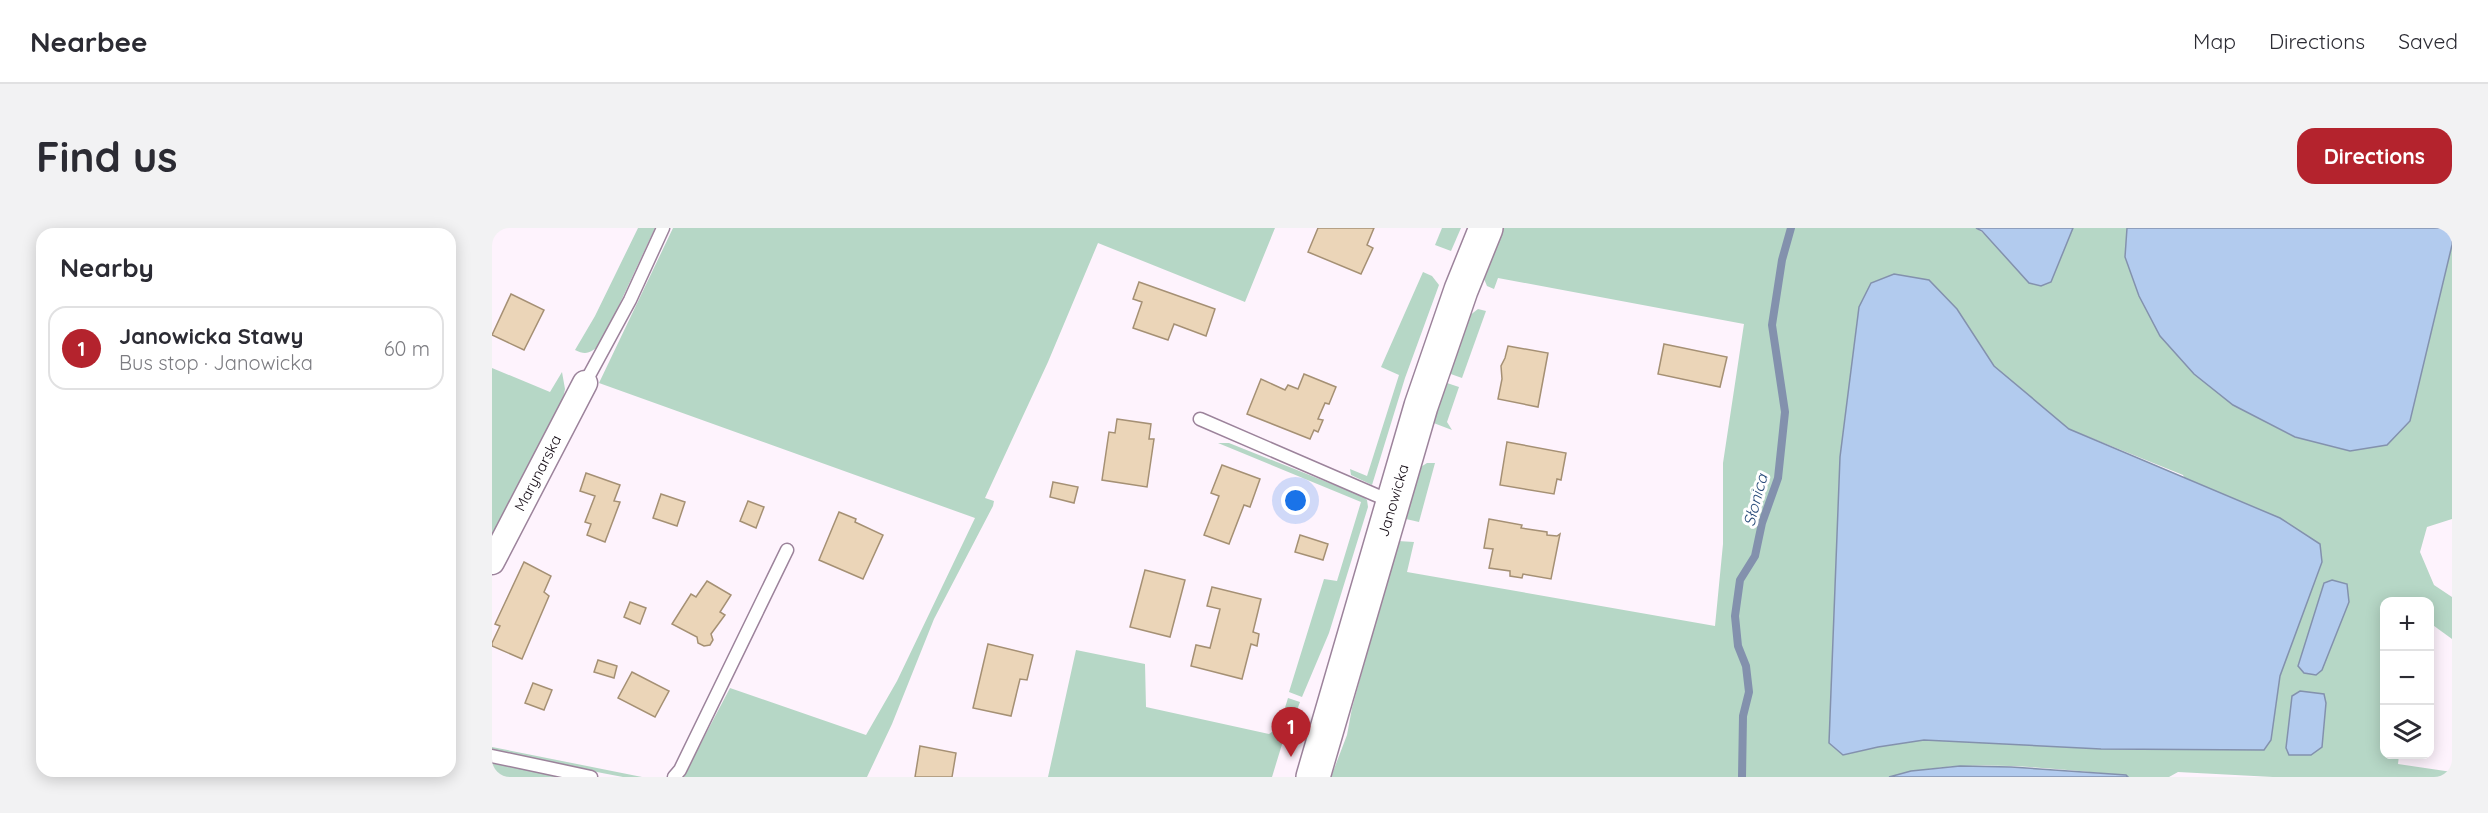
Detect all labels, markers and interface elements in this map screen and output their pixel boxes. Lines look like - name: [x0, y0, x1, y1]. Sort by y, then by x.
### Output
- text: Nearbee: [30, 24, 148, 59]
- text: Map: [2193, 28, 2236, 54]
- text: Directions: [2269, 28, 2365, 54]
- text: Saved: [2398, 28, 2458, 54]
- button: Directions: [2297, 128, 2452, 184]
- text: Find us: [36, 130, 178, 183]
- text: Nearby: [60, 251, 154, 284]
- text: Janowicka Stawy: [119, 322, 303, 350]
- text: 1: [78, 336, 85, 361]
- text: 60 m: [384, 336, 430, 361]
- text: Bus stop · Janowicka: [119, 350, 313, 375]
- street label: Marynarska: [510, 432, 565, 514]
- street label: Janowicka: [1373, 462, 1413, 539]
- water label: Słonica: [1738, 471, 1772, 528]
- your location: [1281, 486, 1310, 515]
- map controls: [2380, 597, 2434, 759]
- button: +: [2380, 597, 2434, 651]
- button: −: [2380, 651, 2434, 705]
- button: layers: [2380, 705, 2434, 759]
- pin: 1: [1272, 708, 1310, 757]

